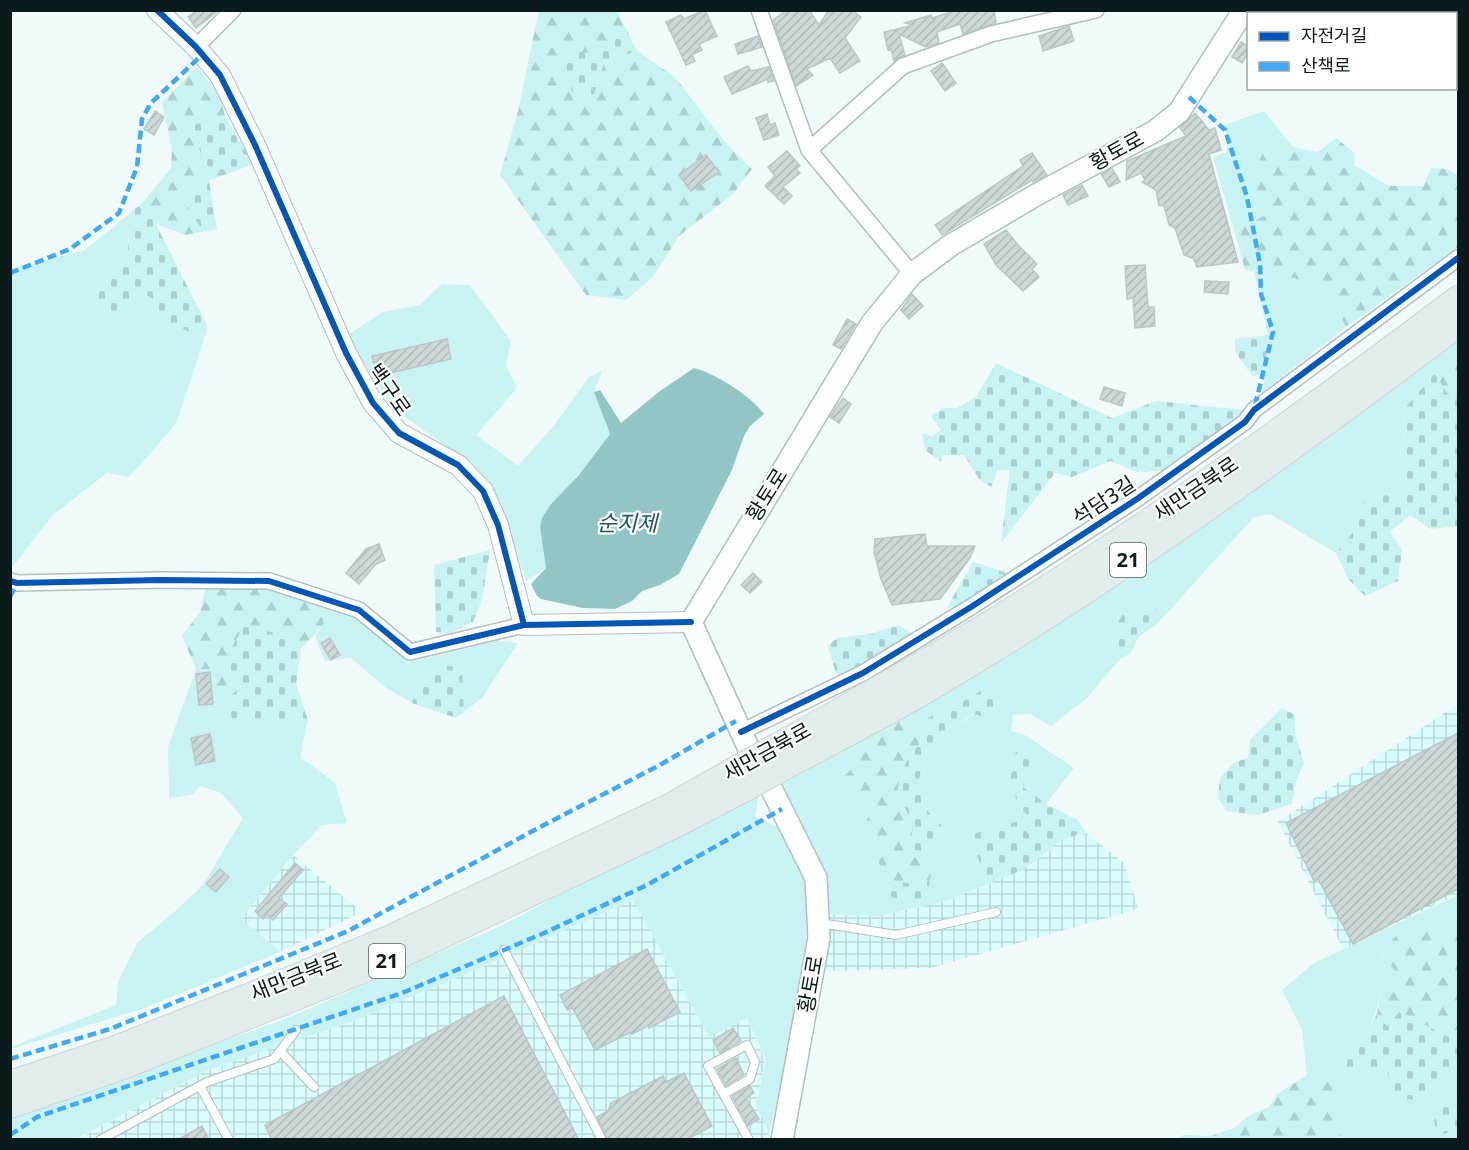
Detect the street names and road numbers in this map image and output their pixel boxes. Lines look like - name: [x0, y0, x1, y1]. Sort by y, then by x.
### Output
- street label: 황토로: [1084, 124, 1149, 176]
- street label: 백구로: [362, 358, 418, 421]
- street label: 새만금북로: [1148, 450, 1243, 527]
- street label: 황토로: [739, 462, 793, 526]
- street label: 석담3길: [1066, 469, 1140, 531]
- road number: 21: [1110, 543, 1146, 577]
- street label: 새만금북로: [717, 715, 816, 787]
- road number: 21: [369, 944, 405, 978]
- street label: 새만금북로: [246, 945, 346, 1007]
- street label: 황토로: [791, 953, 829, 1015]

